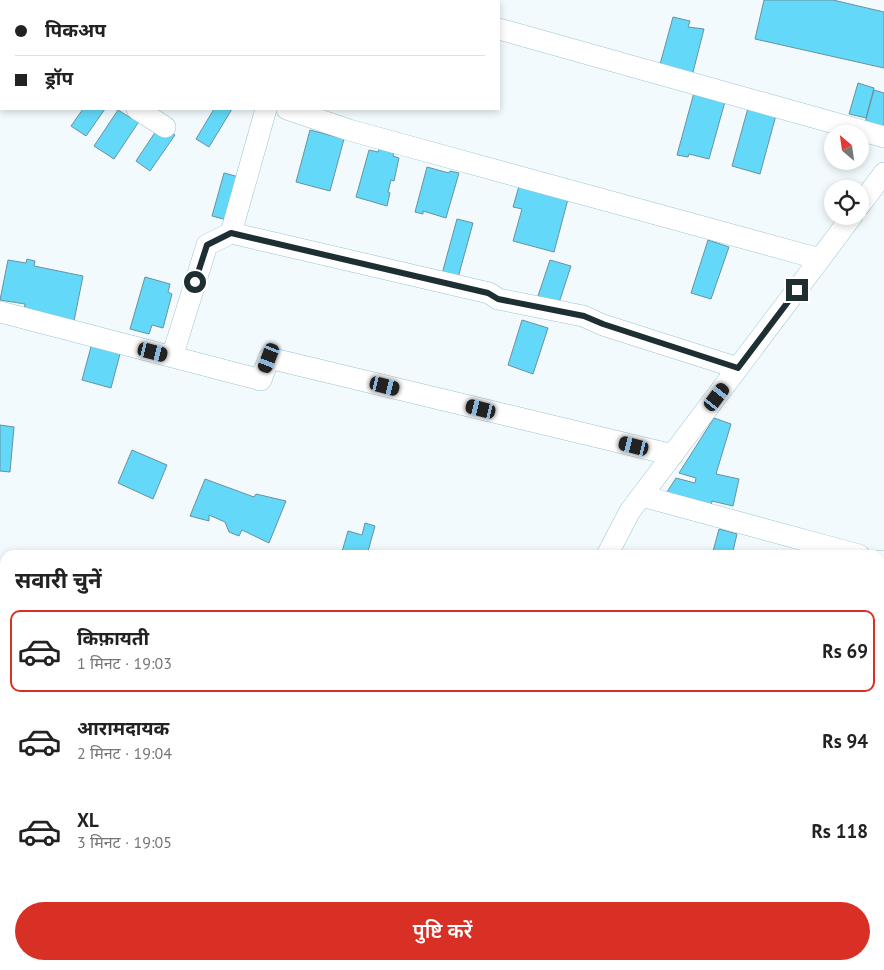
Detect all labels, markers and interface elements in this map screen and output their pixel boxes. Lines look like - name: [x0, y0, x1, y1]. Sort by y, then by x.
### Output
- text: पिकअप: [45, 18, 106, 42]
- text: ड्रॉप: [45, 66, 73, 90]
- north arrow: [824, 125, 869, 170]
- map controls: [824, 125, 869, 225]
- button: locate: [824, 180, 869, 225]
- route start: [184, 271, 206, 293]
- route end: [786, 279, 808, 301]
- car: [136, 341, 169, 363]
- car: [256, 341, 281, 375]
- car: [368, 375, 401, 397]
- car: [701, 381, 732, 413]
- car: [464, 398, 497, 420]
- car: [617, 435, 650, 457]
- text: सवारी चुनें: [15, 566, 102, 594]
- text: किफ़ायती: [77, 626, 149, 650]
- icon: car: [17, 629, 62, 674]
- text: Rs 69: [822, 639, 868, 663]
- text: 1 मिनट · 19:03: [77, 653, 172, 673]
- text: आरामदायक: [77, 716, 169, 740]
- icon: car: [17, 719, 62, 764]
- text: Rs 94: [822, 729, 868, 753]
- text: 2 मिनट · 19:04: [77, 743, 172, 763]
- text: XL: [77, 808, 99, 832]
- icon: car: [17, 809, 62, 854]
- text: Rs 118: [811, 819, 868, 843]
- text: 3 मिनट · 19:05: [77, 832, 172, 852]
- button: पुष्टि करें: [15, 902, 870, 960]

